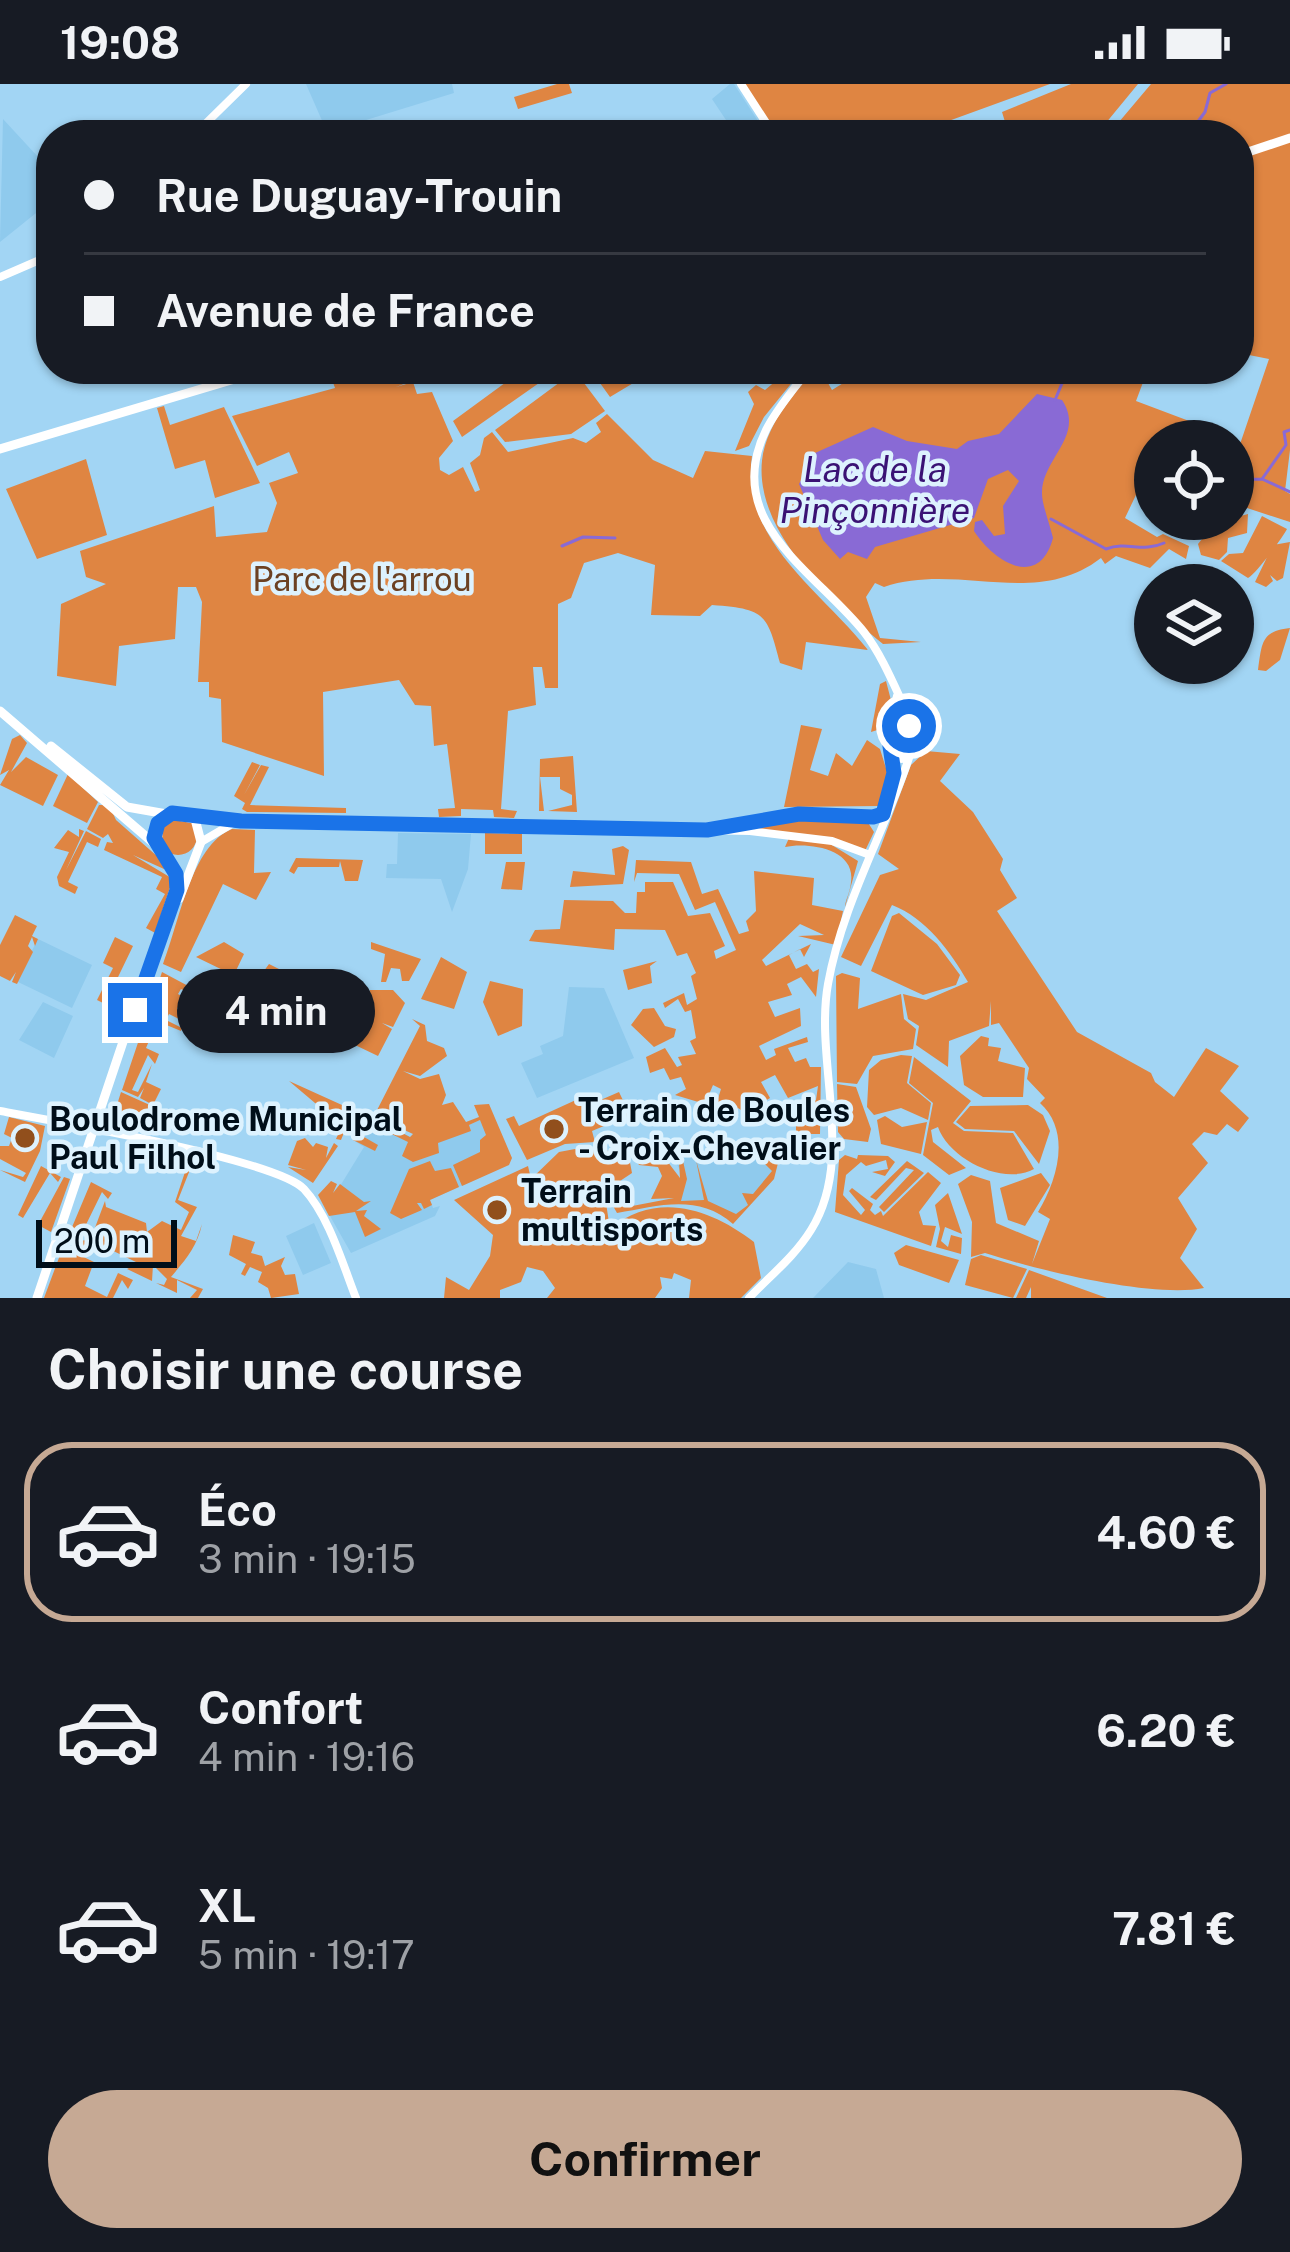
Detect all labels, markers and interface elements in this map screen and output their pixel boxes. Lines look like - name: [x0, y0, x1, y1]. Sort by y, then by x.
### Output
- text: 19:08: [60, 16, 180, 69]
- text: Rue Duguay-Trouin: [156, 169, 562, 222]
- text: Avenue de France: [156, 284, 535, 337]
- map controls: [1134, 420, 1254, 684]
- button: locate: [1134, 420, 1254, 540]
- water label: Lac de la Pinçonnière: [780, 448, 970, 531]
- park label: Parc de l'arrou: [252, 560, 472, 598]
- button: layers: [1134, 564, 1254, 684]
- route start: [882, 699, 936, 753]
- callout: 4 min: [177, 968, 375, 1052]
- route end: [108, 983, 162, 1037]
- text: 4 min: [225, 988, 327, 1034]
- place label: Terrain de Boules - Croix-Chevalier: [578, 1091, 850, 1167]
- place label: Boulodrome Municipal Paul Filhol: [49, 1100, 403, 1176]
- marker: Terrain de Boules - Croix-Chevalier: [541, 1116, 567, 1142]
- marker: Boulodrome Municipal Paul Filhol: [12, 1125, 38, 1151]
- place label: Terrain multisports: [521, 1172, 703, 1248]
- marker: Terrain multisports: [484, 1197, 510, 1223]
- scale bar: [36, 1214, 177, 1267]
- text: 200 m: [54, 1222, 150, 1260]
- text: Choisir une course: [48, 1338, 523, 1401]
- icon: car: [54, 1478, 162, 1586]
- text: Éco: [198, 1483, 277, 1536]
- text: 4.60 €: [1096, 1506, 1236, 1559]
- text: 3 min · 19:15: [198, 1536, 416, 1582]
- icon: car: [54, 1676, 162, 1784]
- text: Confort: [198, 1681, 363, 1734]
- text: 6.20 €: [1096, 1704, 1236, 1757]
- text: 4 min · 19:16: [198, 1734, 415, 1780]
- icon: car: [54, 1874, 162, 1982]
- text: XL: [198, 1879, 256, 1932]
- text: 7.81 €: [1112, 1902, 1236, 1955]
- text: 5 min · 19:17: [198, 1932, 415, 1978]
- button: Confirmer: [48, 2090, 1242, 2228]

